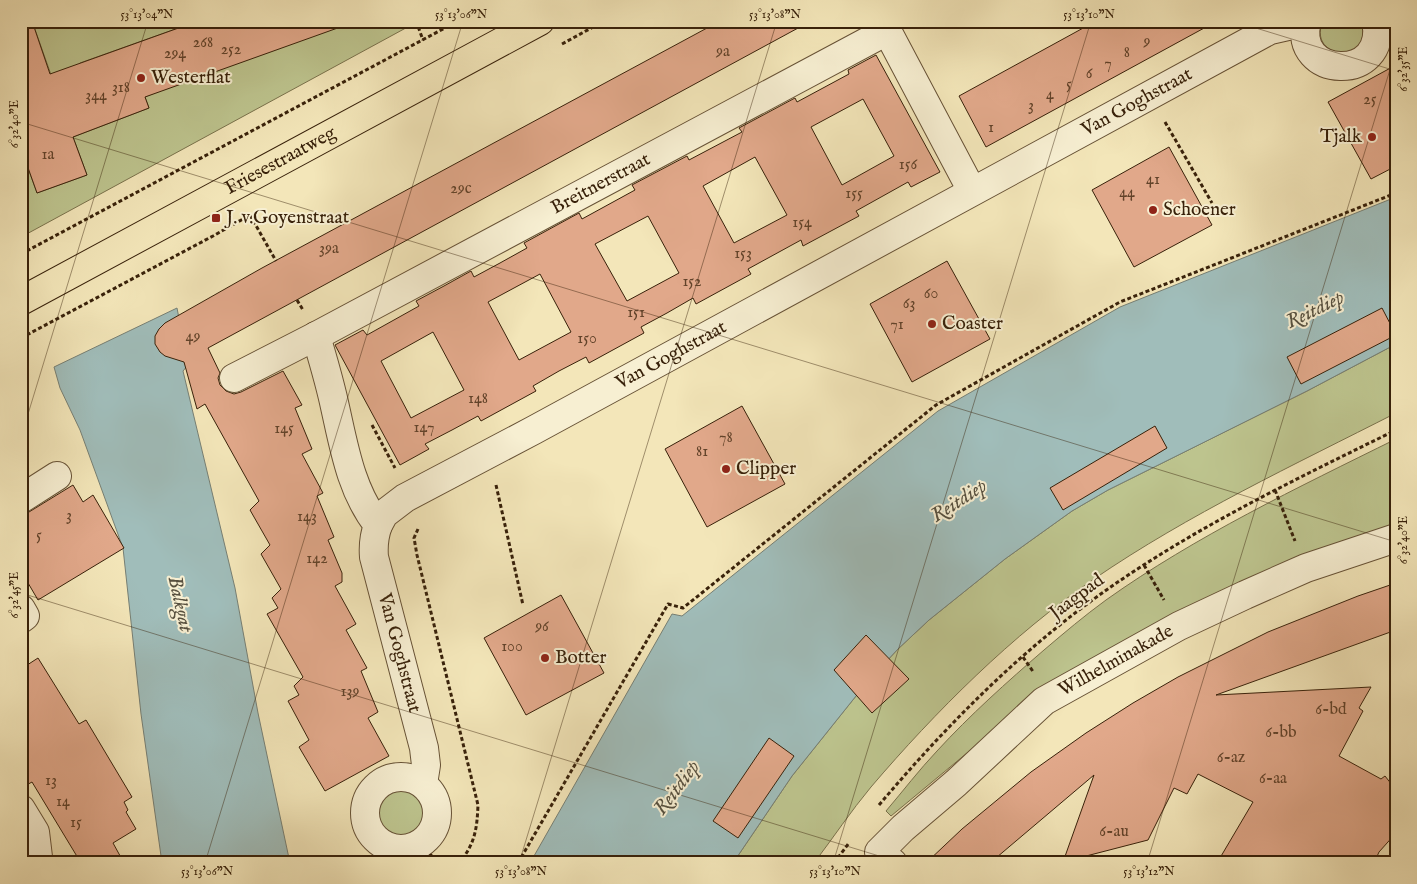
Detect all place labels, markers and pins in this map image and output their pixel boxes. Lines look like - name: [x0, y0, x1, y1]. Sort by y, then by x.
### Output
- place label: Westerflat: [151, 66, 231, 90]
- marker: Westerflat: [135, 72, 147, 84]
- place label: Tjalk: [1320, 125, 1363, 149]
- marker: Tjalk: [1366, 131, 1378, 143]
- place label: Schoener: [1163, 198, 1236, 222]
- marker: Schoener: [1147, 204, 1159, 216]
- place label: J. v.Goyenstraat: [224, 206, 350, 230]
- marker: J. v.Goyenstraat: [210, 212, 222, 224]
- place label: Coaster: [942, 312, 1003, 336]
- marker: Coaster: [926, 318, 938, 330]
- place label: Clipper: [736, 457, 796, 481]
- marker: Clipper: [720, 463, 732, 475]
- place label: Botter: [555, 646, 607, 670]
- marker: Botter: [539, 652, 551, 664]

